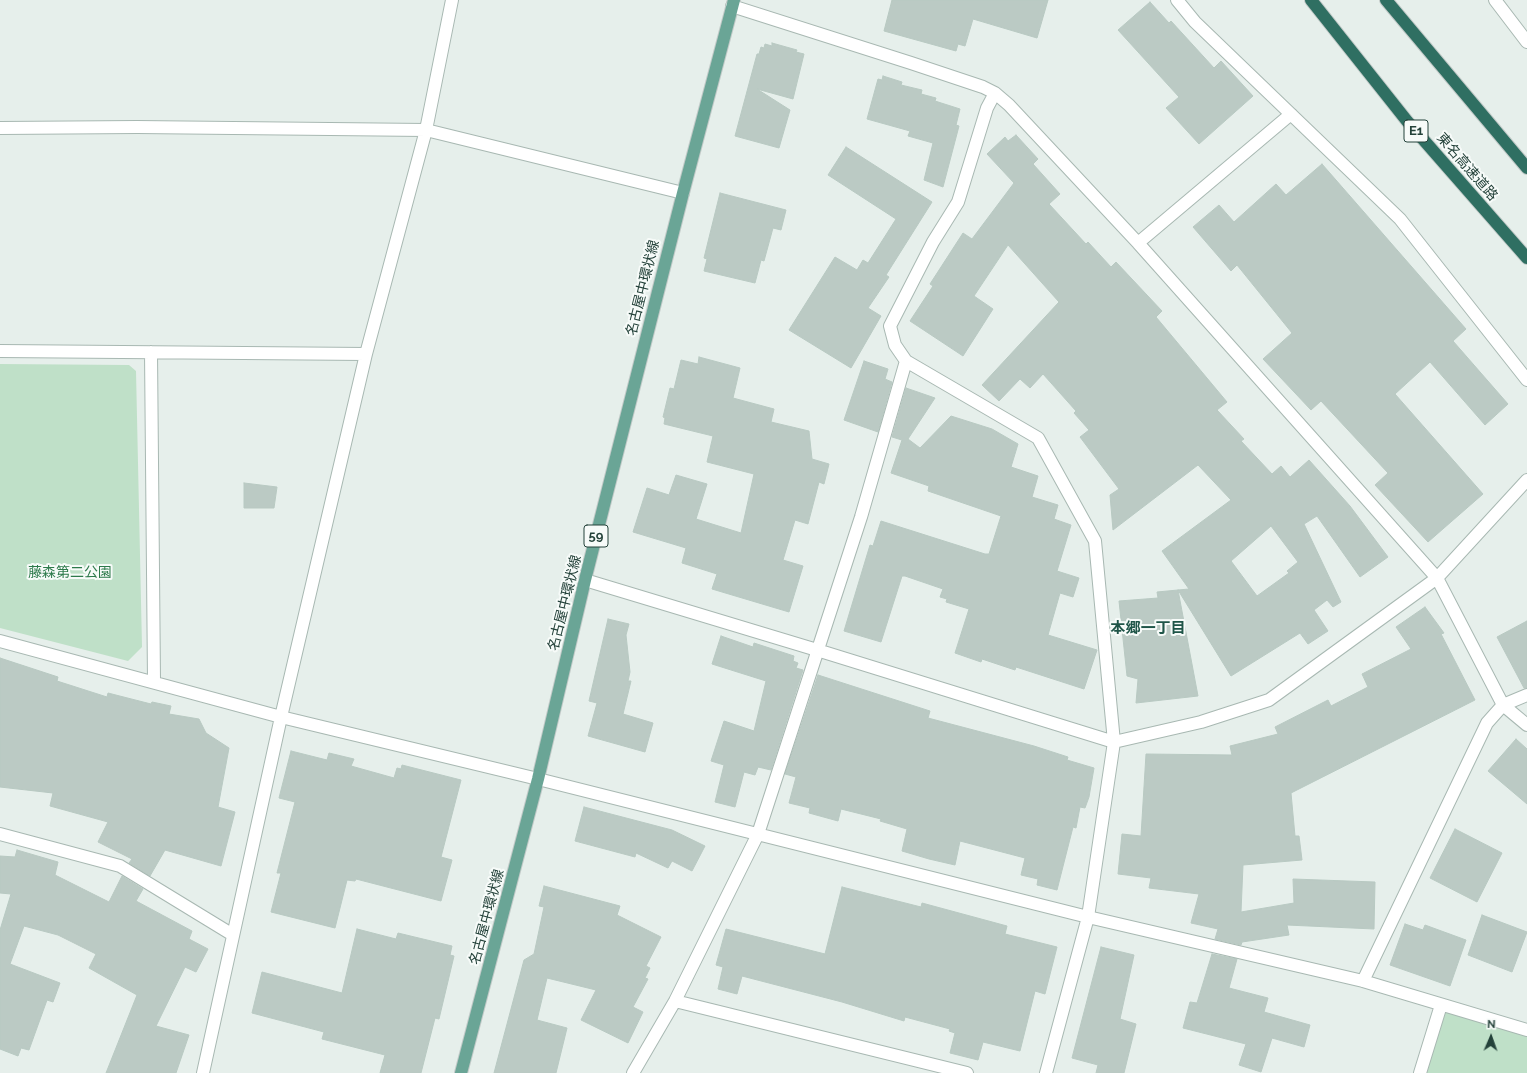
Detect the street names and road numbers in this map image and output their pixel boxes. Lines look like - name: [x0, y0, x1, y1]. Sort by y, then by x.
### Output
- road number: E1: [1404, 120, 1428, 142]
- street label: 東名高速道路: [1433, 130, 1501, 204]
- street label: 名古屋中環状線: [623, 238, 663, 338]
- road number: 59: [584, 525, 608, 547]
- street label: 名古屋中環状線: [545, 553, 585, 653]
- street label: 名古屋中環状線: [466, 867, 508, 967]

